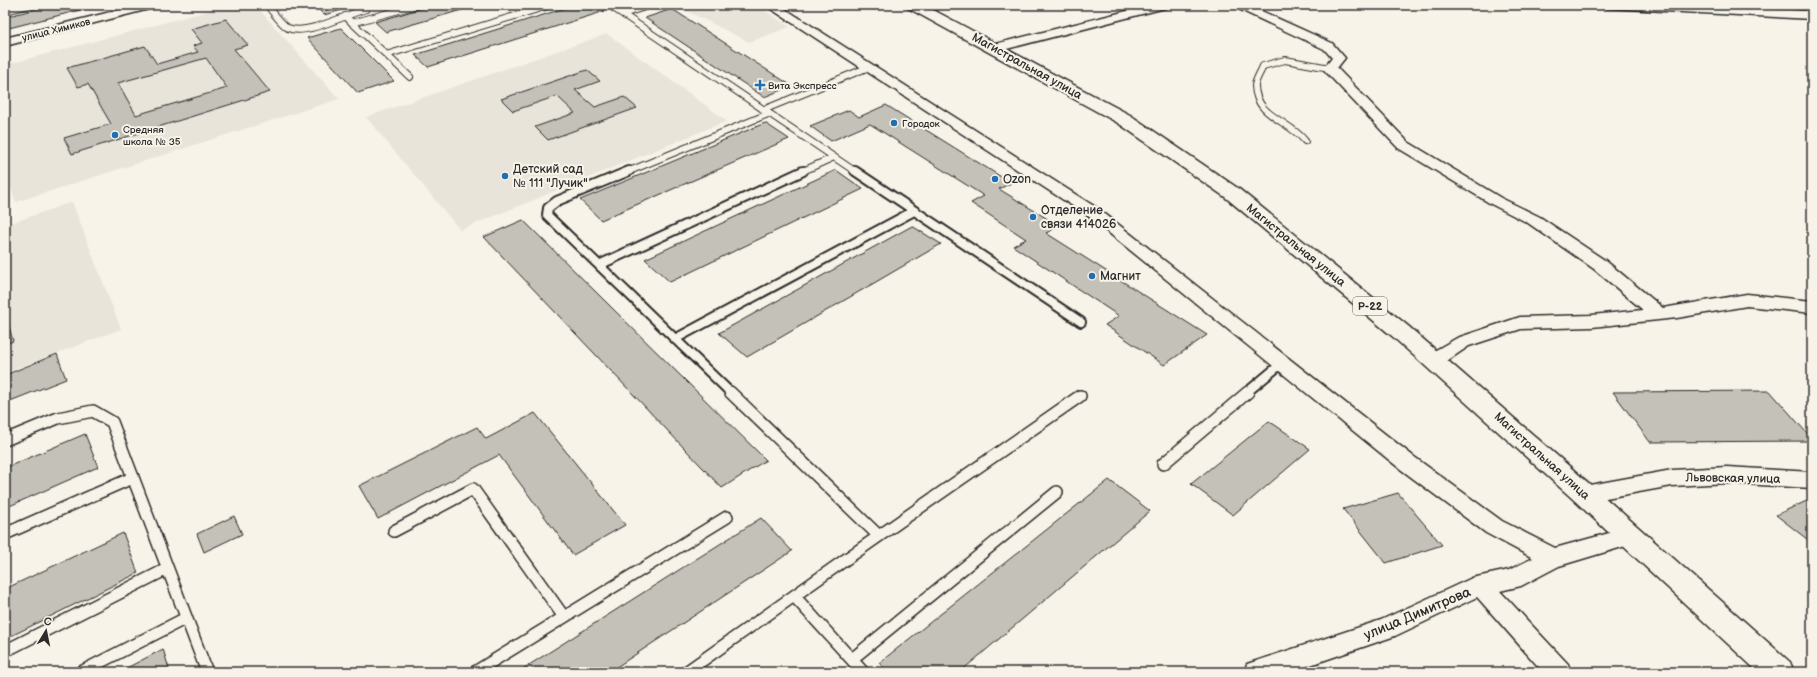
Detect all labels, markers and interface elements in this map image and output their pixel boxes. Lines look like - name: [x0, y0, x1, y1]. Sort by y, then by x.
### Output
- street label: улица Химиков: [21, 16, 92, 44]
- street label: Магистральная улица: [969, 30, 1084, 103]
- marker: Вита Экспресс: [755, 80, 765, 90]
- place label: Вита Экспресс: [768, 80, 837, 92]
- marker: Городок: [889, 118, 899, 128]
- place label: Городок: [902, 118, 941, 130]
- place label: Средняя школа № 35: [123, 124, 181, 148]
- marker: Средняя школа № 35: [110, 130, 120, 140]
- place label: Детский сад № 111 "Лучик": [513, 162, 588, 191]
- marker: Детский сад № 111 "Лучик": [500, 171, 510, 181]
- place label: Ozon: [1003, 172, 1031, 187]
- marker: Ozon: [990, 174, 1000, 184]
- street label: Магистральная улица: [1243, 201, 1348, 290]
- place label: Отделение связи 414026: [1041, 203, 1116, 232]
- marker: Отделение связи 414026: [1028, 212, 1038, 222]
- place label: Магнит: [1100, 269, 1141, 284]
- marker: Магнит: [1087, 271, 1097, 281]
- road number: Р-22: [1353, 297, 1387, 315]
- street label: Магистральная улица: [1491, 409, 1593, 503]
- street label: Львовская улица: [1685, 470, 1780, 487]
- street label: улица Димитрова: [1361, 583, 1474, 644]
- north arrow: [26, 611, 66, 651]
- text: С: [43, 615, 53, 629]

